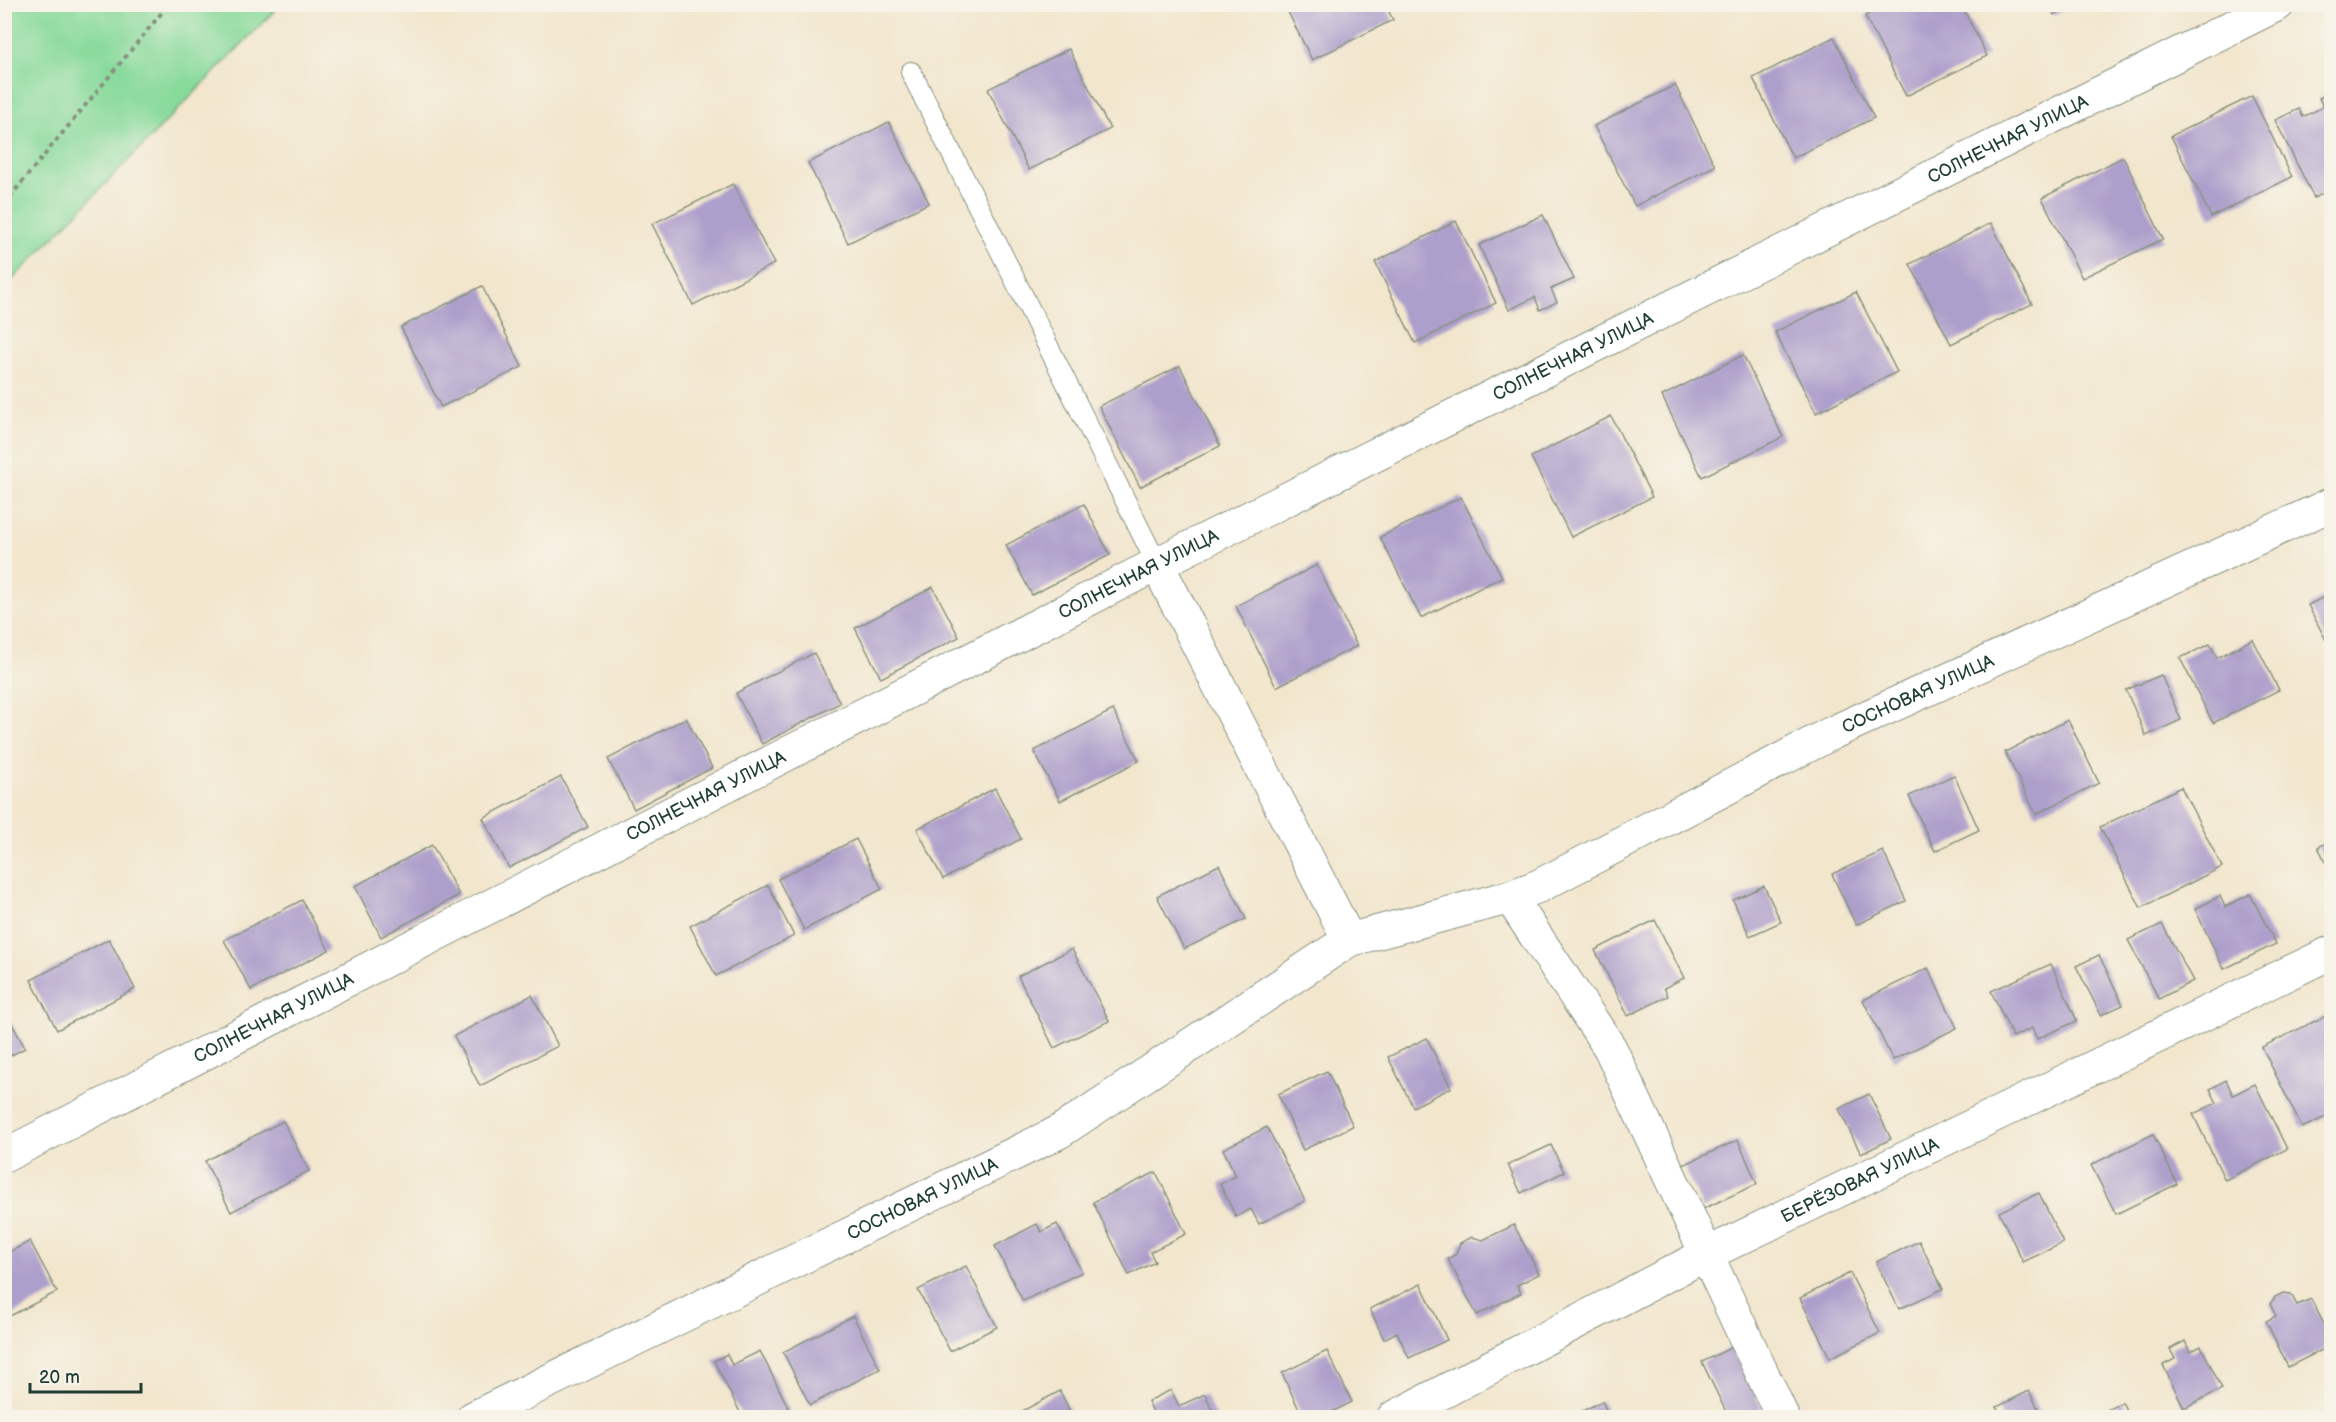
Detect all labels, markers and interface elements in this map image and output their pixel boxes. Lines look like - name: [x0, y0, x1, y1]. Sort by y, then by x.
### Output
- street label: СОЛНЕЧНАЯ УЛИЦА: [1924, 90, 2091, 188]
- street label: СОЛНЕЧНАЯ УЛИЦА: [1489, 307, 1657, 405]
- street label: СОЛНЕЧНАЯ УЛИЦА: [1055, 525, 1222, 623]
- street label: СОСНОВАЯ УЛИЦА: [1839, 650, 1997, 738]
- street label: СОЛНЕЧНАЯ УЛИЦА: [623, 746, 789, 845]
- street label: СОЛНЕЧНАЯ УЛИЦА: [190, 968, 357, 1067]
- street label: БЕРЁЗОВАЯ УЛИЦА: [1778, 1133, 1942, 1227]
- street label: СОСНОВАЯ УЛИЦА: [844, 1153, 1001, 1244]
- scale bar: [30, 1356, 141, 1394]
- text: 20 m: [39, 1367, 80, 1388]

